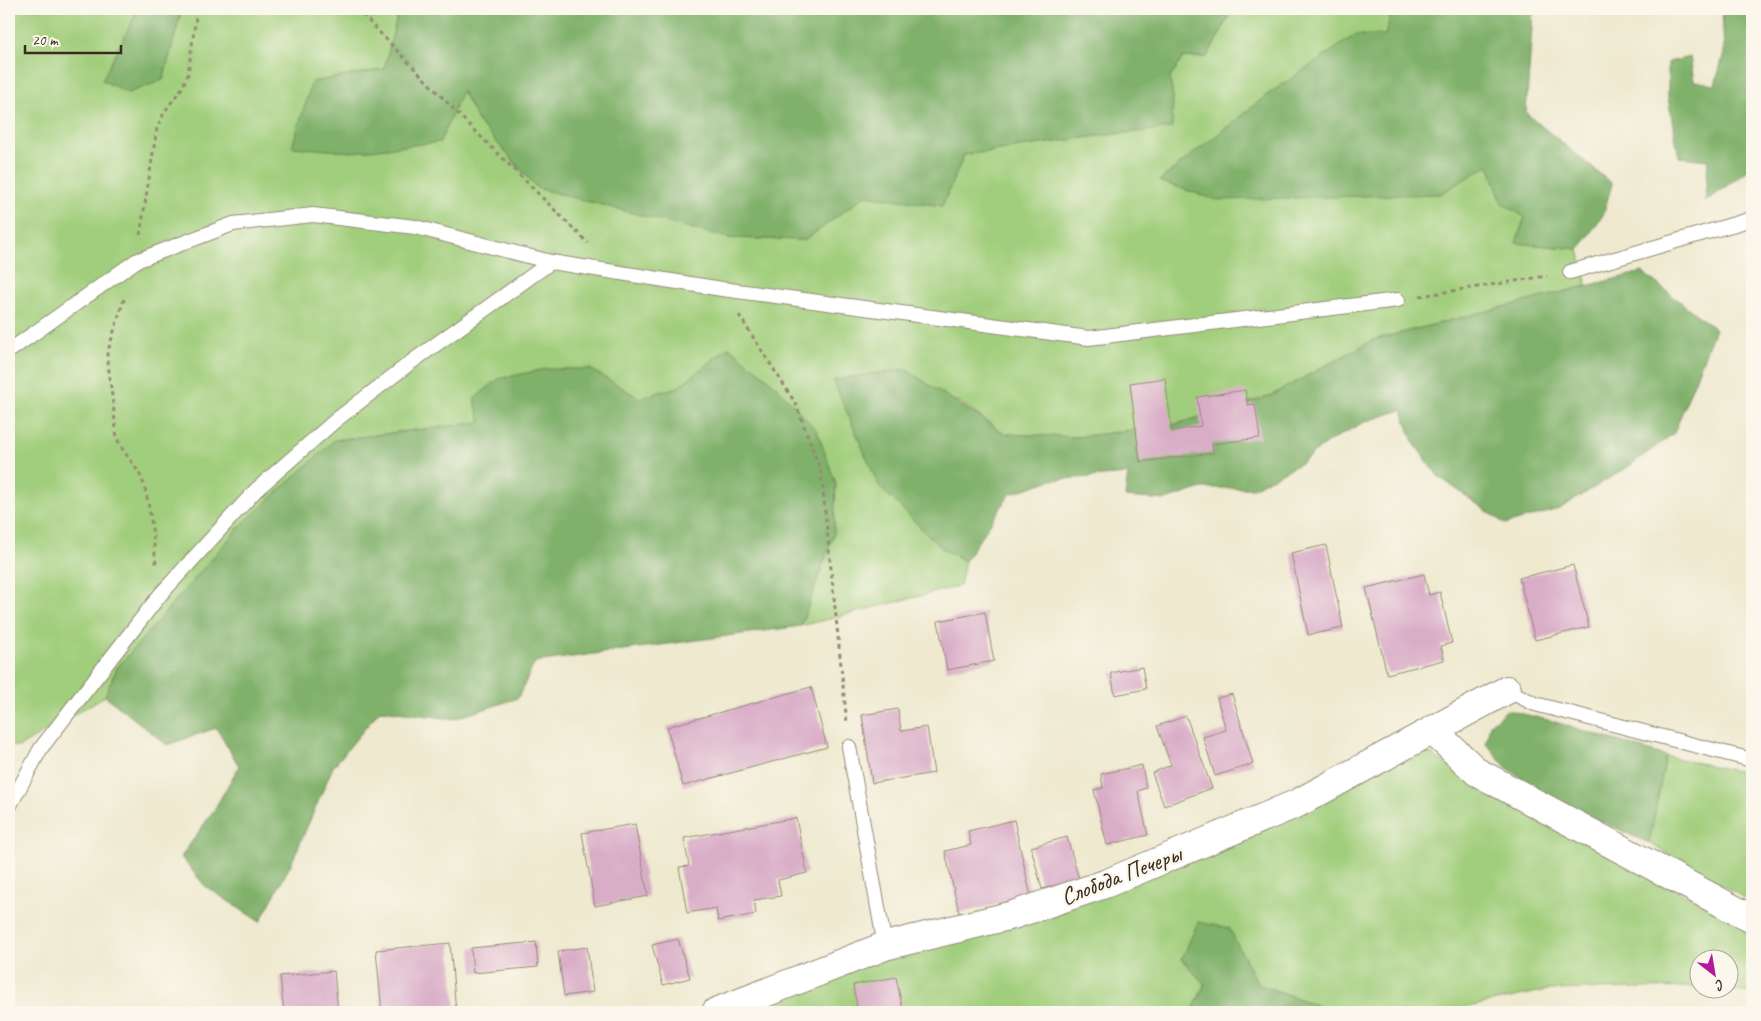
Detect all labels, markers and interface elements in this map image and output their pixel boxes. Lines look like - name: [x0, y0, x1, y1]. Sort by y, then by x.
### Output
- scale bar: [25, 22, 121, 54]
- text: 20 m: [32, 31, 59, 50]
- street label: Слобода Печеры: [1057, 837, 1188, 912]
- north arrow: [1688, 948, 1738, 998]
- text: С: [1711, 976, 1728, 995]

